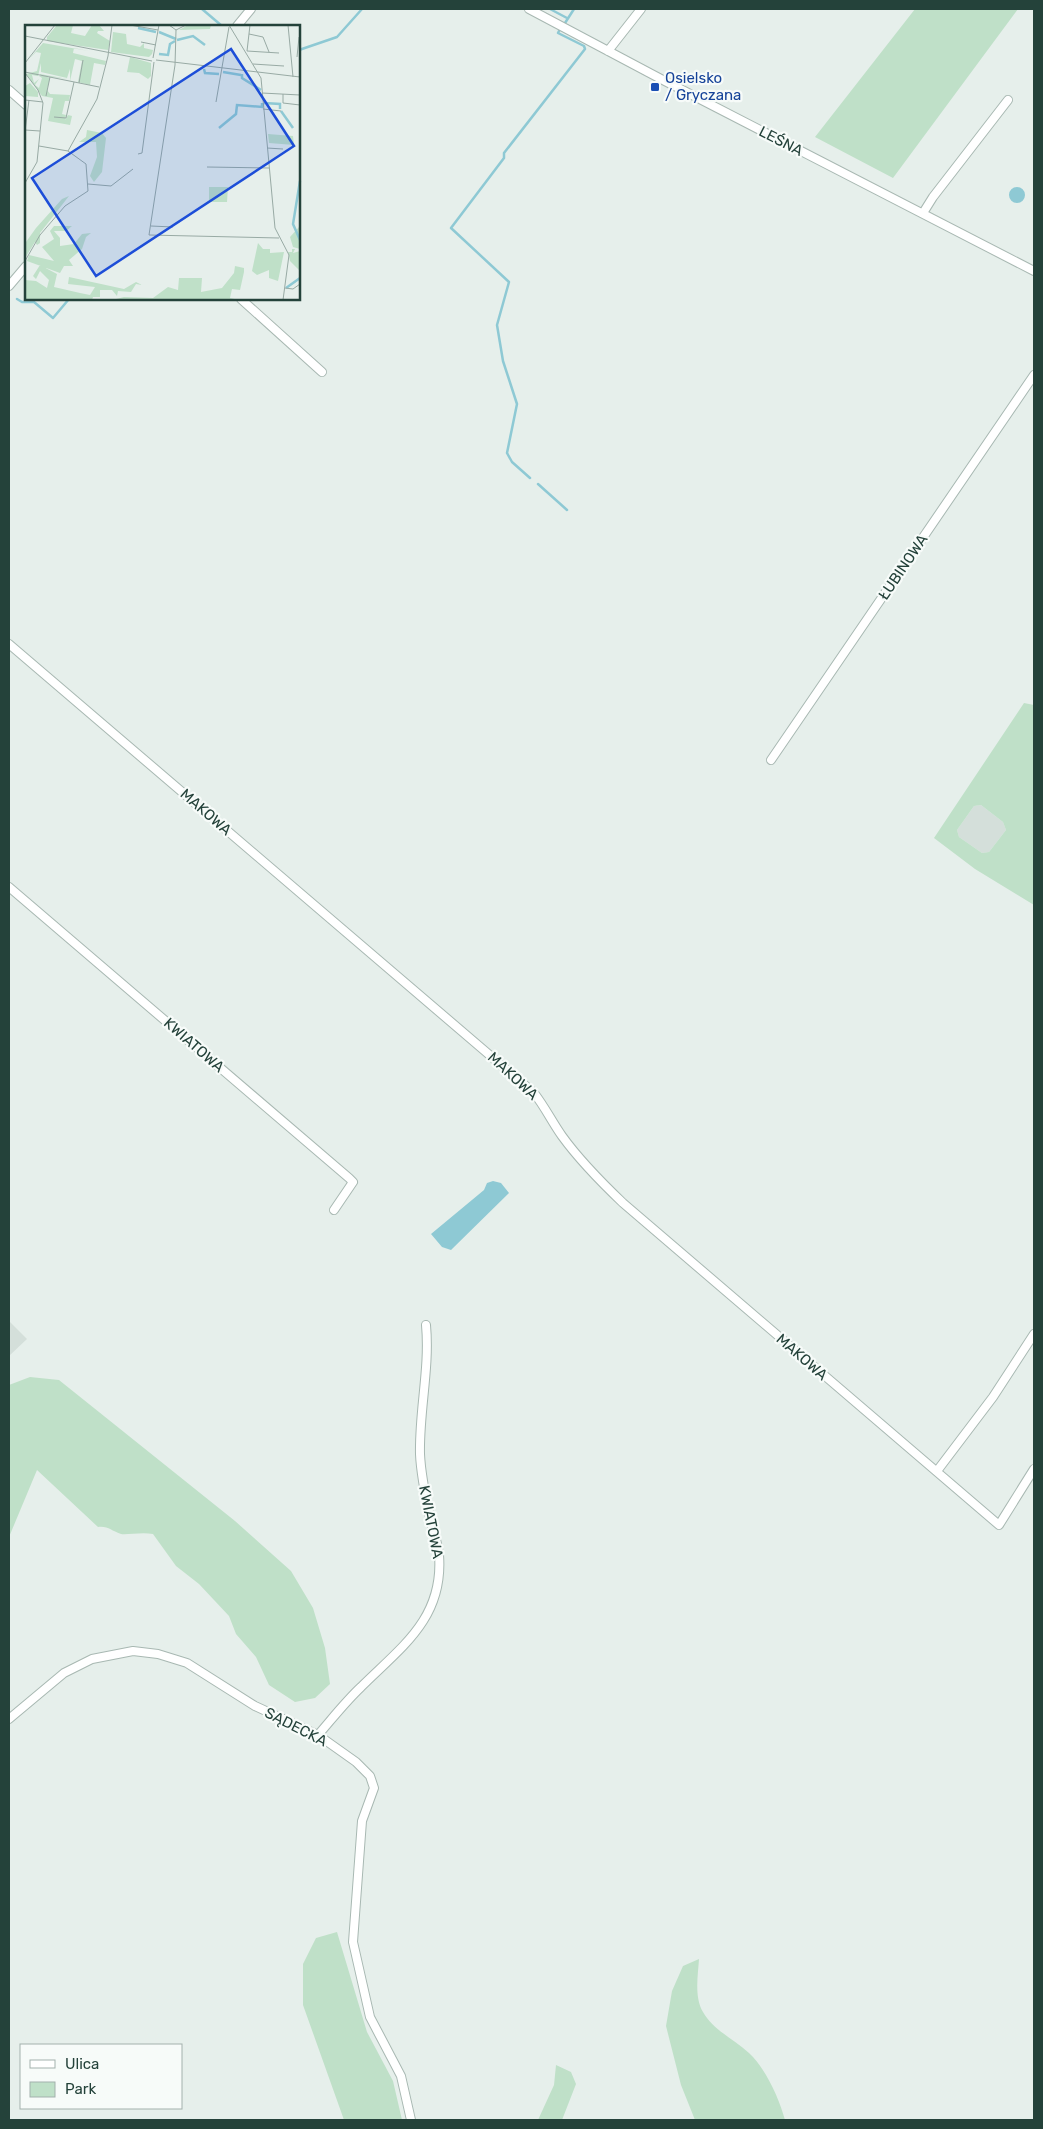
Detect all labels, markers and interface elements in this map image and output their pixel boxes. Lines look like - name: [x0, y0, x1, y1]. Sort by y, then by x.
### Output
- inset map: [25, 25, 300, 300]
- place label: Osielsko / Gryczana: [665, 69, 741, 104]
- marker: Osielsko / Gryczana: [649, 81, 661, 93]
- street label: LEŚNA: [756, 122, 806, 160]
- street label: ŁUBINOWA: [875, 531, 931, 603]
- street label: MAKOWA: [177, 785, 235, 839]
- street label: KWIATOWA: [160, 1014, 228, 1076]
- street label: MAKOWA: [484, 1048, 542, 1104]
- street label: MAKOWA: [773, 1330, 831, 1384]
- street label: KWIATOWA: [415, 1484, 447, 1560]
- street label: SĄDECKA: [262, 1704, 330, 1750]
- legend: [20, 2044, 182, 2109]
- text: Ulica: [65, 2055, 99, 2073]
- text: Park: [65, 2080, 96, 2098]

